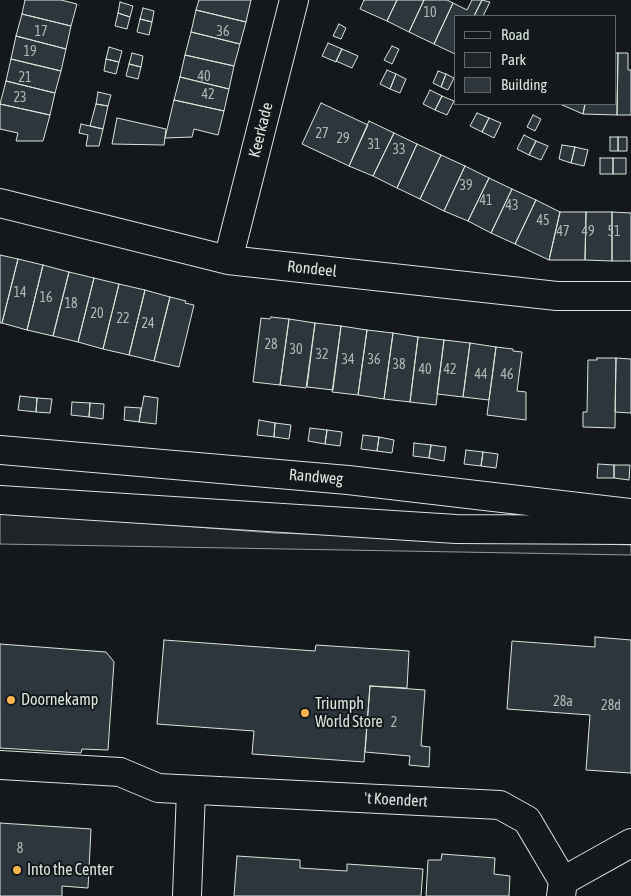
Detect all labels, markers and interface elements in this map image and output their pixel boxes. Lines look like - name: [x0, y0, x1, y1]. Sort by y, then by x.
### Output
- house number: 10: [423, 5, 437, 21]
- legend: [454, 15, 616, 105]
- house number: 17: [34, 24, 48, 40]
- house number: 36: [216, 24, 230, 40]
- text: Road: [501, 26, 530, 43]
- house number: 19: [23, 44, 37, 60]
- text: Park: [501, 51, 526, 68]
- house number: 40: [197, 69, 211, 85]
- house number: 21: [18, 70, 32, 86]
- text: Building: [501, 76, 547, 93]
- house number: 42: [201, 87, 215, 103]
- house number: 23: [13, 90, 27, 106]
- street label: Keerkade: [245, 101, 277, 159]
- house number: 27: [315, 126, 329, 142]
- house number: 29: [336, 131, 350, 147]
- house number: 31: [367, 137, 381, 153]
- house number: 33: [392, 142, 406, 158]
- house number: 39: [459, 178, 473, 194]
- house number: 41: [479, 193, 493, 209]
- house number: 43: [505, 198, 519, 214]
- house number: 45: [536, 213, 550, 229]
- house number: 47: [556, 224, 570, 240]
- house number: 49: [581, 224, 595, 240]
- house number: 51: [607, 224, 621, 240]
- street label: Rondeel: [286, 257, 338, 281]
- house number: 14: [13, 285, 27, 301]
- house number: 16: [39, 290, 53, 306]
- house number: 18: [64, 296, 78, 312]
- house number: 20: [90, 306, 104, 322]
- house number: 22: [116, 311, 130, 327]
- house number: 24: [141, 316, 155, 332]
- house number: 28: [264, 337, 278, 353]
- house number: 30: [289, 342, 303, 358]
- house number: 32: [315, 347, 329, 363]
- house number: 34: [341, 352, 355, 368]
- house number: 36: [367, 352, 381, 368]
- house number: 38: [392, 357, 406, 373]
- house number: 40: [418, 362, 432, 378]
- house number: 42: [443, 362, 457, 378]
- house number: 44: [474, 367, 488, 383]
- house number: 46: [500, 367, 514, 383]
- street label: Randweg: [288, 465, 344, 489]
- place label: Doornekamp: [21, 690, 98, 710]
- marker: Doornekamp: [5, 694, 17, 706]
- place label: Triumph World Store: [315, 694, 383, 732]
- house number: 28a: [553, 694, 573, 710]
- house number: 28d: [601, 698, 621, 714]
- marker: Triumph World Store: [299, 707, 311, 719]
- house number: 2: [391, 715, 397, 731]
- street label: 't Koendert: [364, 789, 428, 811]
- house number: 8: [17, 841, 23, 857]
- place label: Into the Center: [27, 860, 113, 880]
- marker: Into the Center: [11, 864, 23, 876]

